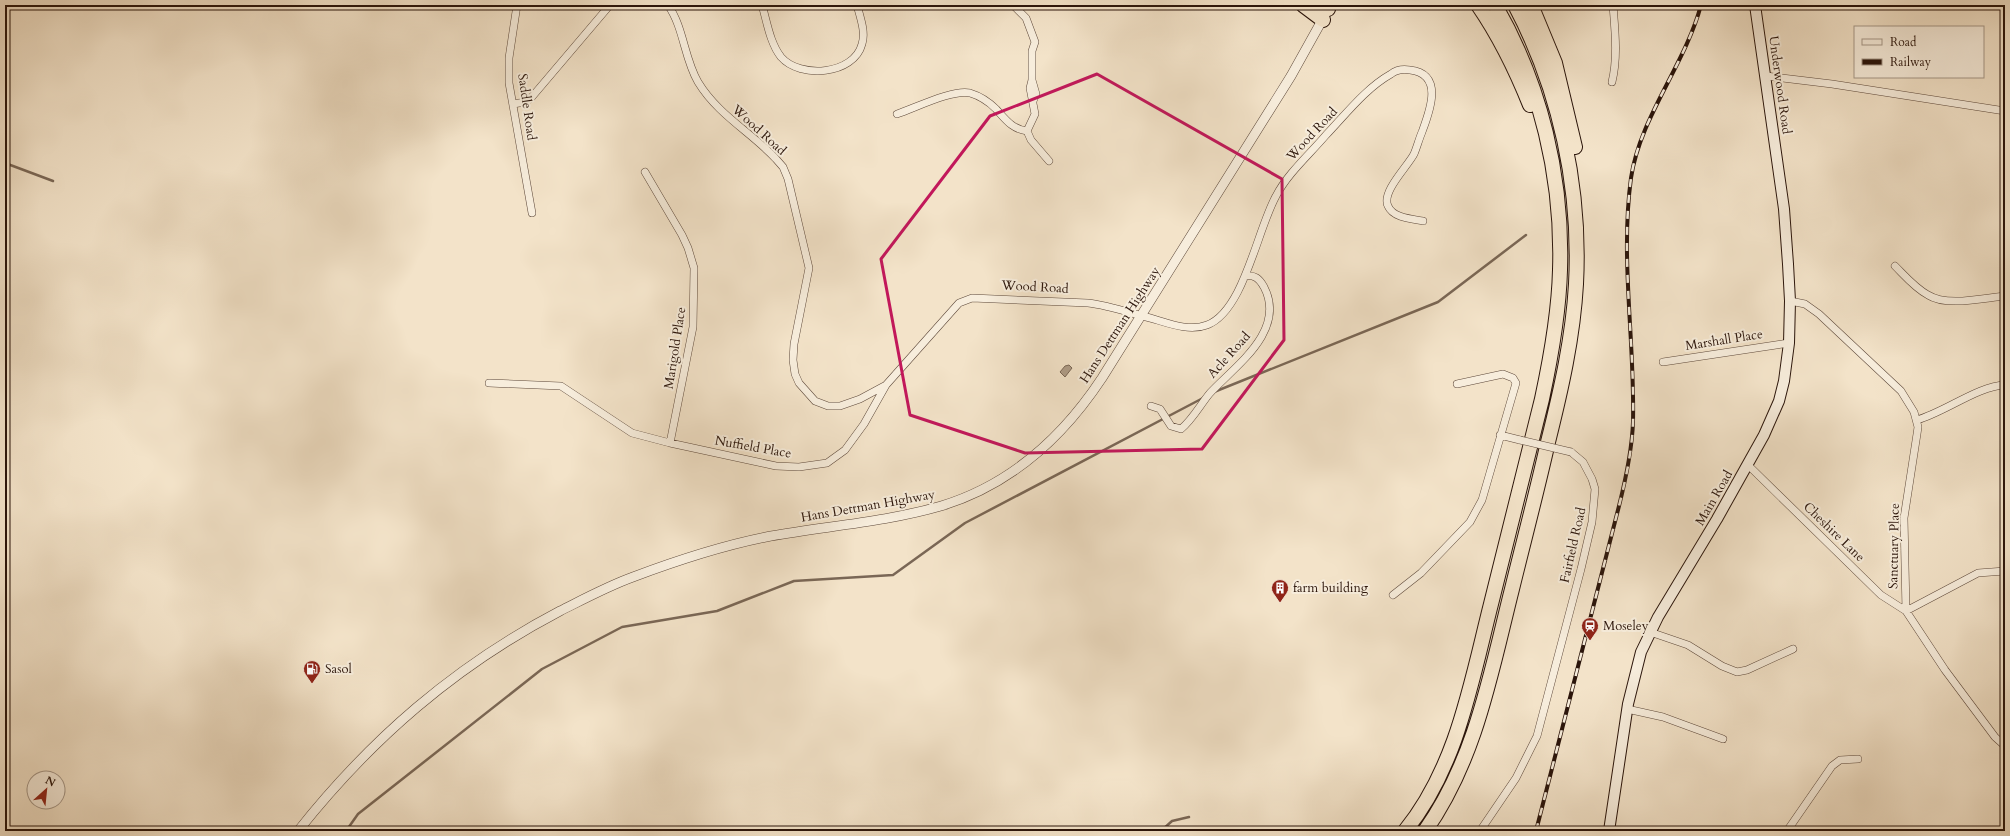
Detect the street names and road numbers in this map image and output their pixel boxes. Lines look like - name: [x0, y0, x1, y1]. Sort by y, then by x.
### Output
- street label: Underwood Road: [1764, 35, 1796, 135]
- street label: Saddle Road: [513, 72, 541, 142]
- street label: Wood Road: [727, 100, 790, 159]
- street label: Wood Road: [1282, 103, 1342, 166]
- street label: Hans Dettman Highway: [1075, 263, 1165, 387]
- street label: Wood Road: [1000, 276, 1069, 298]
- street label: Marigold Place: [660, 306, 690, 390]
- street label: Marshall Place: [1684, 325, 1764, 355]
- street label: Acle Road: [1203, 328, 1255, 382]
- street label: Nuffield Place: [713, 431, 793, 463]
- street label: Main Road: [1691, 467, 1737, 529]
- street label: Hans Dettman Highway: [800, 485, 937, 527]
- street label: Cheshire Lane: [1799, 498, 1869, 566]
- street label: Sanctuary Place: [1884, 503, 1904, 589]
- street label: Fairfield Road: [1556, 505, 1590, 585]

